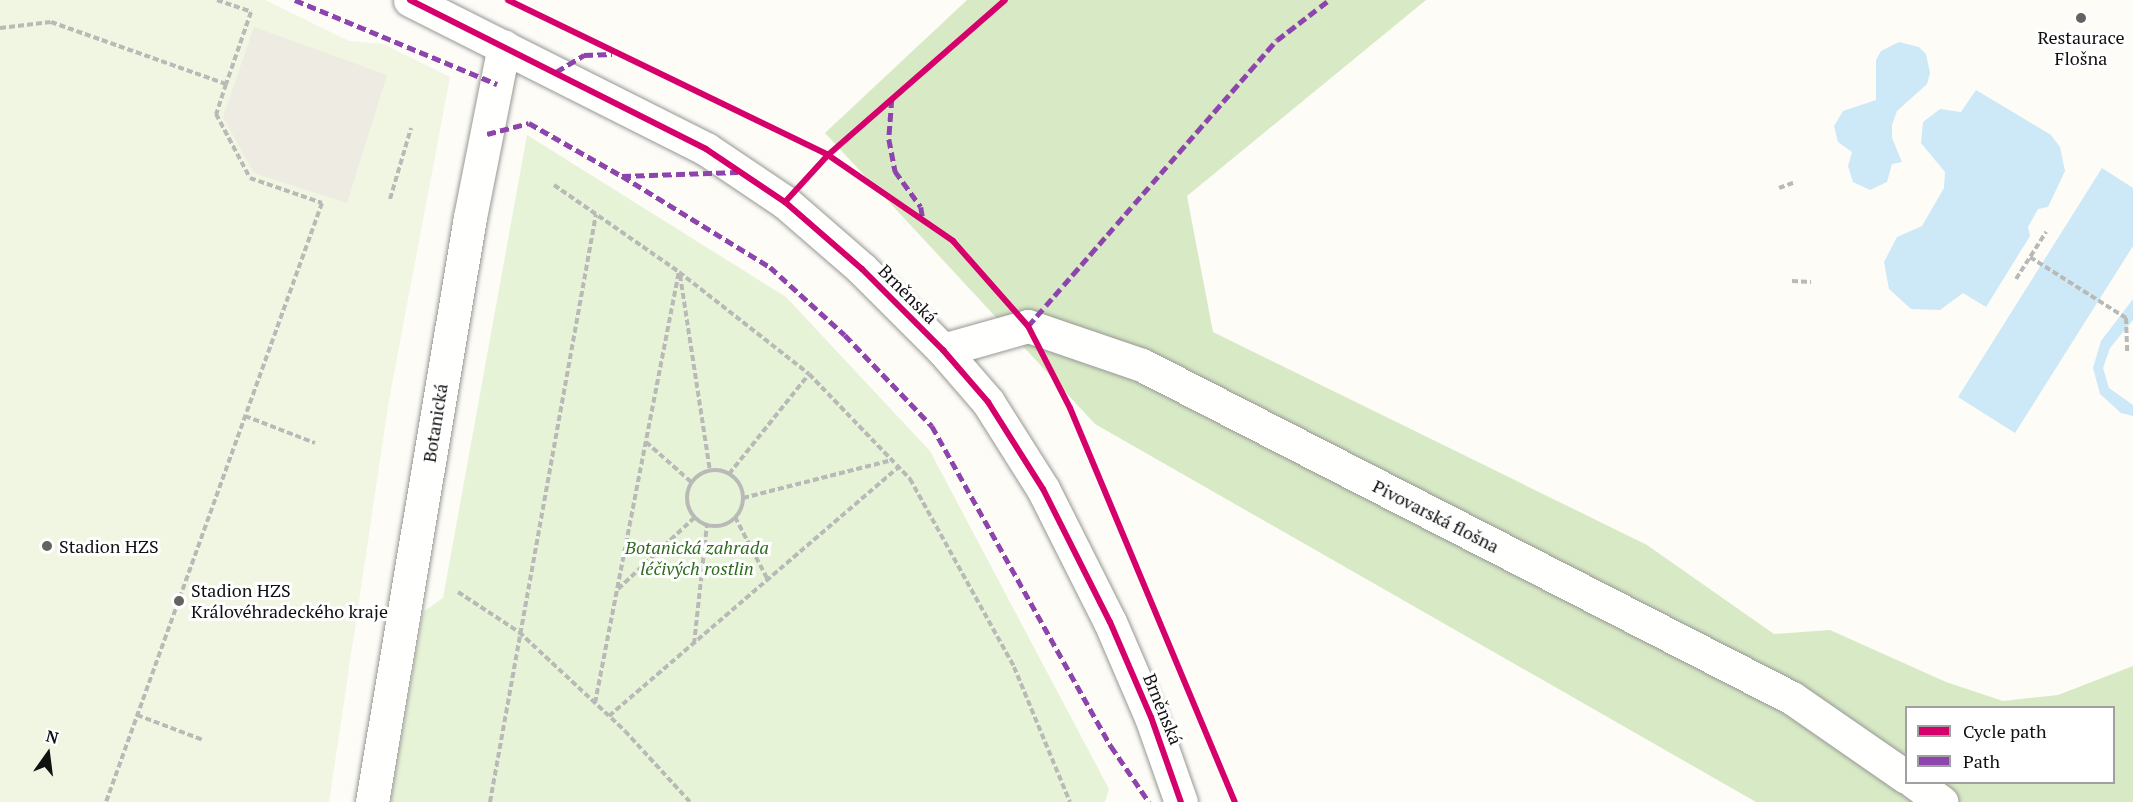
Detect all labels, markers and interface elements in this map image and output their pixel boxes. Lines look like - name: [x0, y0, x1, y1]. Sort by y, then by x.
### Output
- marker: Restaurace Flošna: [2074, 11, 2088, 25]
- place label: Restaurace Flošna: [2037, 27, 2125, 70]
- street label: Brněnská: [874, 260, 942, 328]
- street label: Botanická: [418, 382, 452, 464]
- street label: Pivovarská flošna: [1369, 475, 1503, 557]
- place label: Stadion HZS: [59, 535, 159, 557]
- park label: Botanická zahrada léčivých rostlin: [625, 537, 769, 580]
- marker: Stadion HZS: [40, 539, 54, 553]
- place label: Stadion HZS Královéhradeckého kraje: [191, 580, 388, 622]
- marker: Stadion HZS Královéhradeckého kraje: [172, 594, 186, 608]
- street label: Brněnská: [1139, 670, 1187, 748]
- legend: [1905, 706, 2115, 784]
- text: Cycle path: [1963, 719, 2047, 743]
- north arrow: [18, 724, 78, 784]
- text: N: [44, 724, 61, 749]
- text: Path: [1963, 749, 2000, 773]

